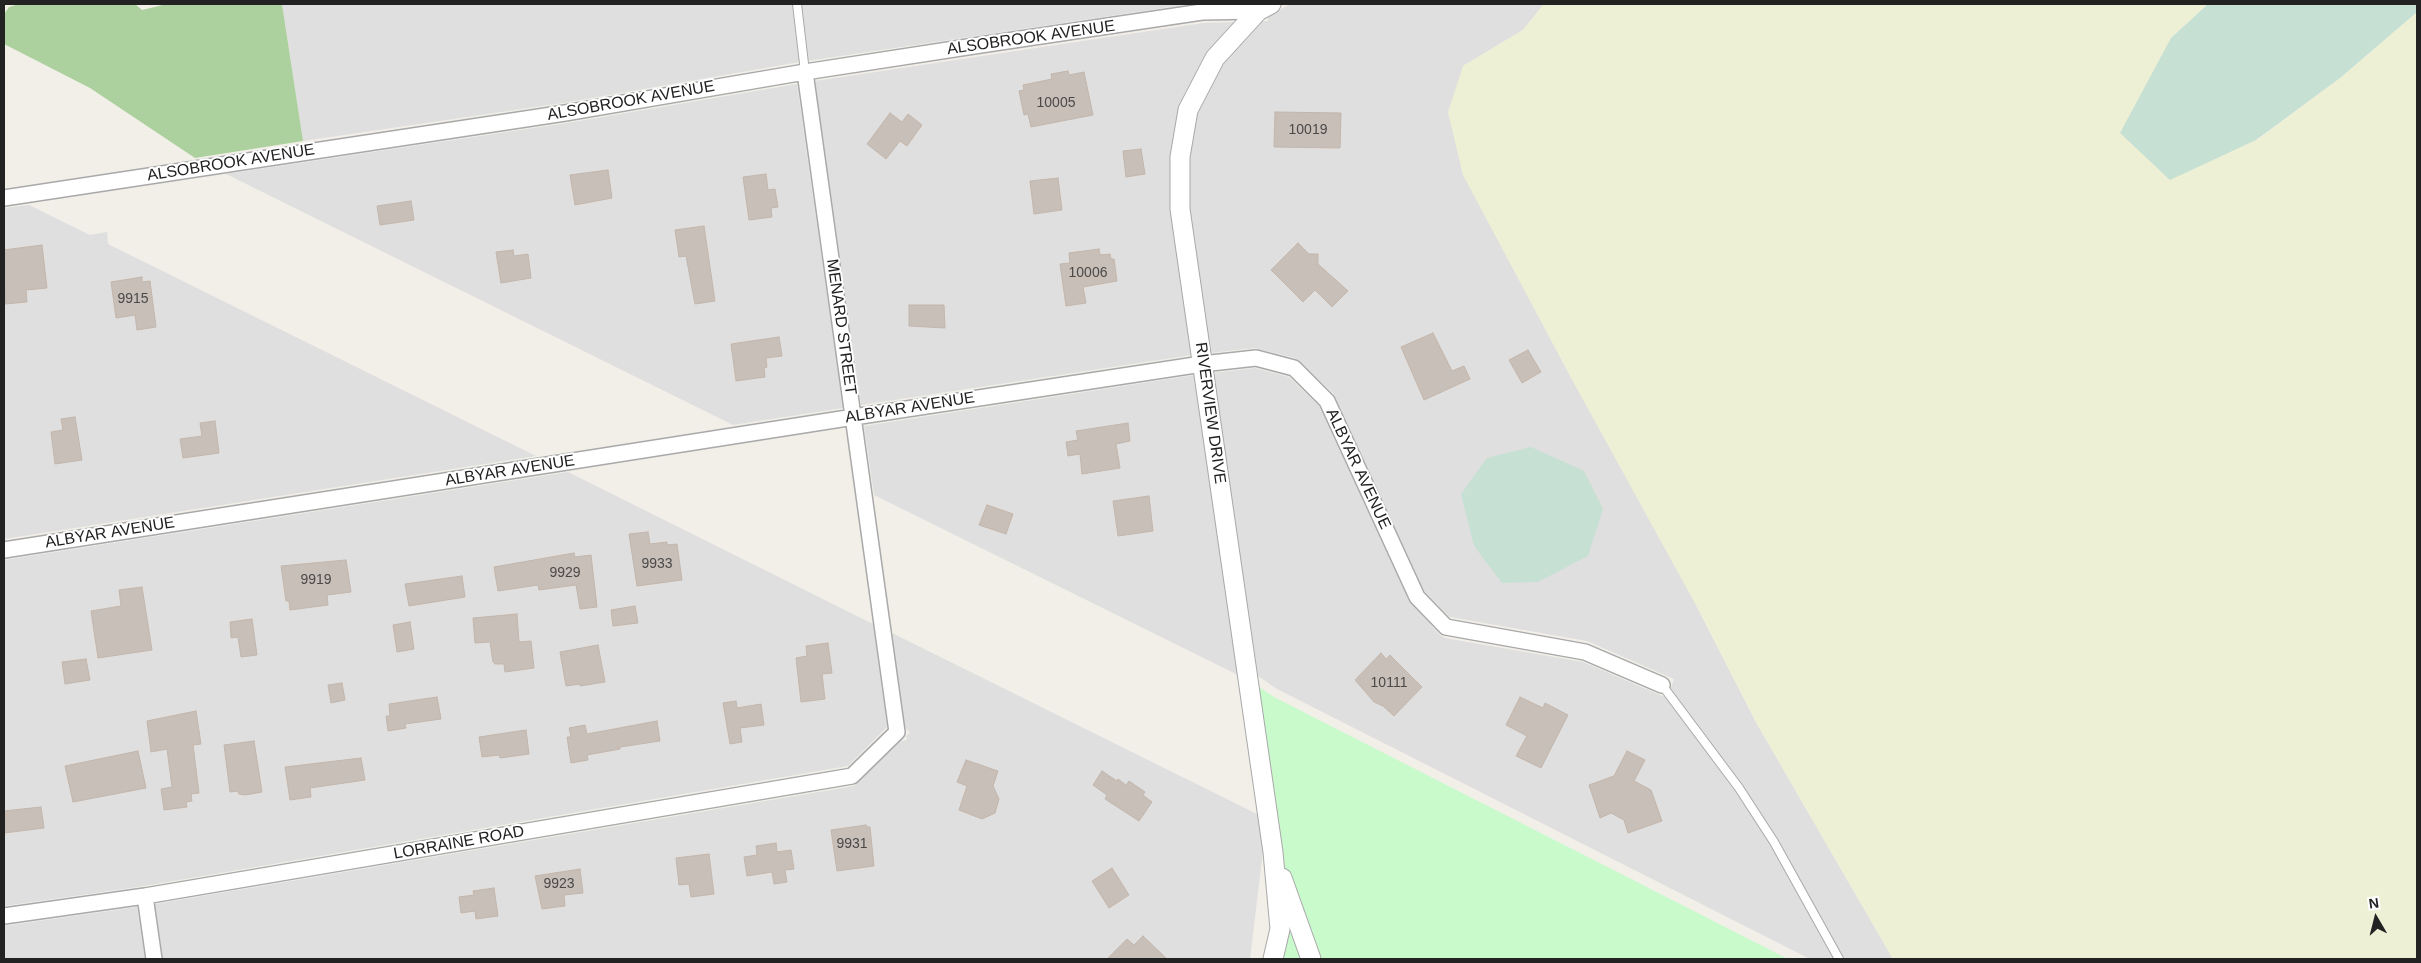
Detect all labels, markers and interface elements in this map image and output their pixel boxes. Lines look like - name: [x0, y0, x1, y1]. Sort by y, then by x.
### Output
- street label: ALSOBROOK AVENUE: [946, 17, 1116, 59]
- street label: ALSOBROOK AVENUE: [546, 77, 716, 125]
- house number: 10005: [1037, 95, 1075, 111]
- house number: 10019: [1289, 122, 1327, 138]
- street label: ALSOBROOK AVENUE: [146, 140, 316, 186]
- street label: MENARD STREET: [822, 258, 860, 396]
- house number: 10006: [1069, 265, 1107, 281]
- house number: 9915: [117, 291, 149, 307]
- street label: RIVERVIEW DRIVE: [1191, 341, 1229, 485]
- street label: ALBYAR AVENUE: [844, 388, 976, 428]
- street label: ALBYAR AVENUE: [1322, 406, 1394, 532]
- street label: ALBYAR AVENUE: [444, 451, 576, 491]
- street label: ALBYAR AVENUE: [44, 513, 176, 553]
- house number: 9933: [641, 556, 673, 572]
- house number: 9929: [549, 565, 581, 581]
- house number: 9919: [300, 572, 332, 588]
- house number: 10111: [1371, 675, 1407, 691]
- street label: LORRAINE ROAD: [392, 822, 526, 864]
- house number: 9931: [836, 836, 868, 852]
- house number: 9923: [543, 876, 575, 892]
- north arrow: [2351, 893, 2401, 943]
- text: N: [2368, 895, 2380, 912]

